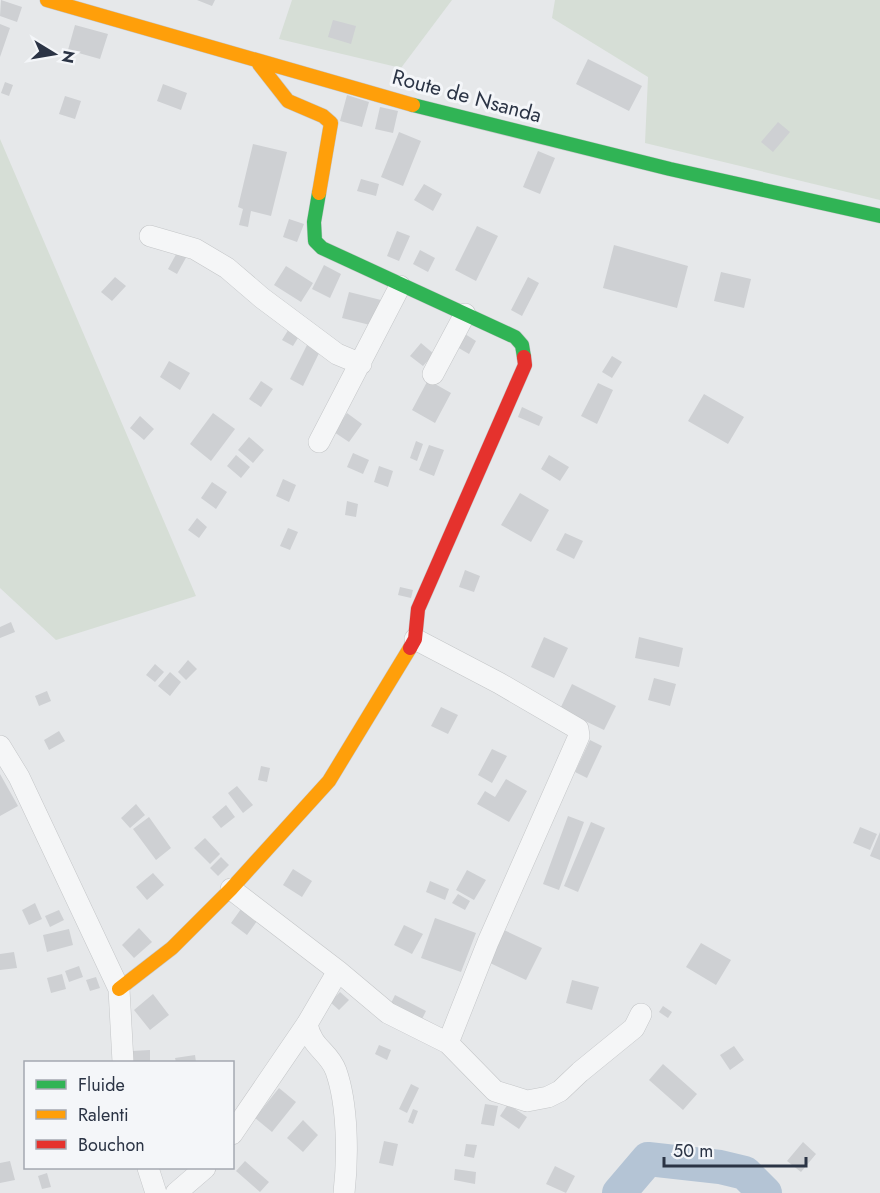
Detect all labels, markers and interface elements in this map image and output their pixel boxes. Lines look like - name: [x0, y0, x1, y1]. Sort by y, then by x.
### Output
- north arrow: [24, 24, 84, 84]
- text: N: [56, 48, 81, 65]
- street label: Route de Nsanda: [389, 62, 545, 130]
- legend: [24, 1061, 234, 1169]
- text: Fluide: [78, 1072, 125, 1098]
- text: Ralenti: [78, 1102, 129, 1128]
- scale bar: [664, 1130, 806, 1168]
- text: Bouchon: [78, 1132, 145, 1158]
- text: 50 m: [673, 1138, 713, 1164]

